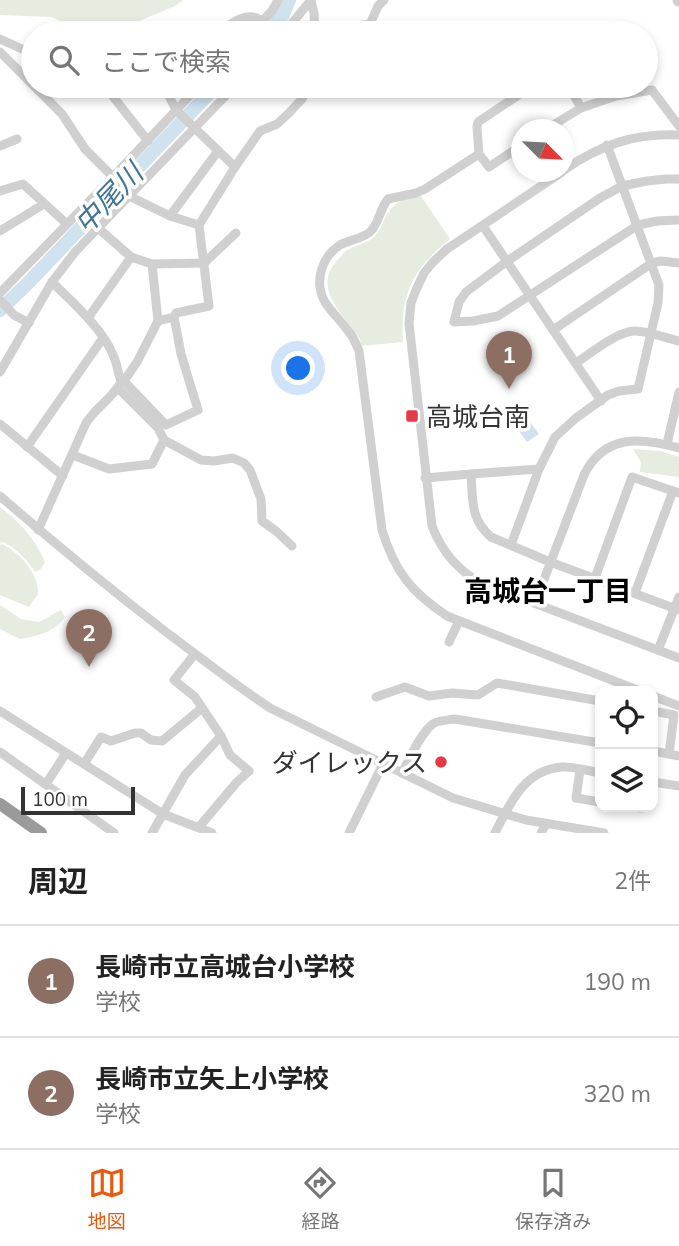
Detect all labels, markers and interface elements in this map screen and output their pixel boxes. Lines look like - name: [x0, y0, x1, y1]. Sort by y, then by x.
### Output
- search box: [21, 21, 658, 98]
- icon: search: [45, 41, 83, 79]
- text: ここで検索: [101, 45, 231, 78]
- north arrow: [511, 119, 574, 182]
- water label: 中尾川: [66, 153, 152, 240]
- pin: 1: [486, 331, 532, 389]
- your location: [281, 351, 315, 385]
- place label: 高城台南: [426, 400, 530, 433]
- marker: 高城台南: [404, 408, 420, 424]
- district label: 高城台一丁目: [464, 573, 632, 608]
- pin: 2: [66, 609, 112, 667]
- map controls: [595, 686, 658, 812]
- button: locate: [595, 686, 658, 749]
- place label: ダイレックス: [272, 746, 427, 779]
- button: layers: [595, 749, 658, 812]
- marker: ダイレックス: [433, 754, 449, 770]
- scale bar: [21, 784, 135, 816]
- text: 100 m: [32, 787, 88, 811]
- text: 周辺: [28, 862, 88, 900]
- text: 2件: [614, 866, 651, 895]
- text: 長崎市立高城台小学校: [95, 950, 355, 983]
- text: 1: [44, 967, 58, 996]
- text: 190 m: [583, 967, 651, 996]
- text: 学校: [95, 987, 141, 1016]
- text: 長崎市立矢上小学校: [95, 1062, 329, 1095]
- text: 2: [44, 1079, 58, 1108]
- text: 320 m: [583, 1079, 651, 1108]
- text: 学校: [95, 1099, 141, 1128]
- tab: 地図: [88, 1164, 126, 1233]
- tab: 経路: [301, 1164, 339, 1233]
- tab: 保存済み: [515, 1164, 591, 1233]

